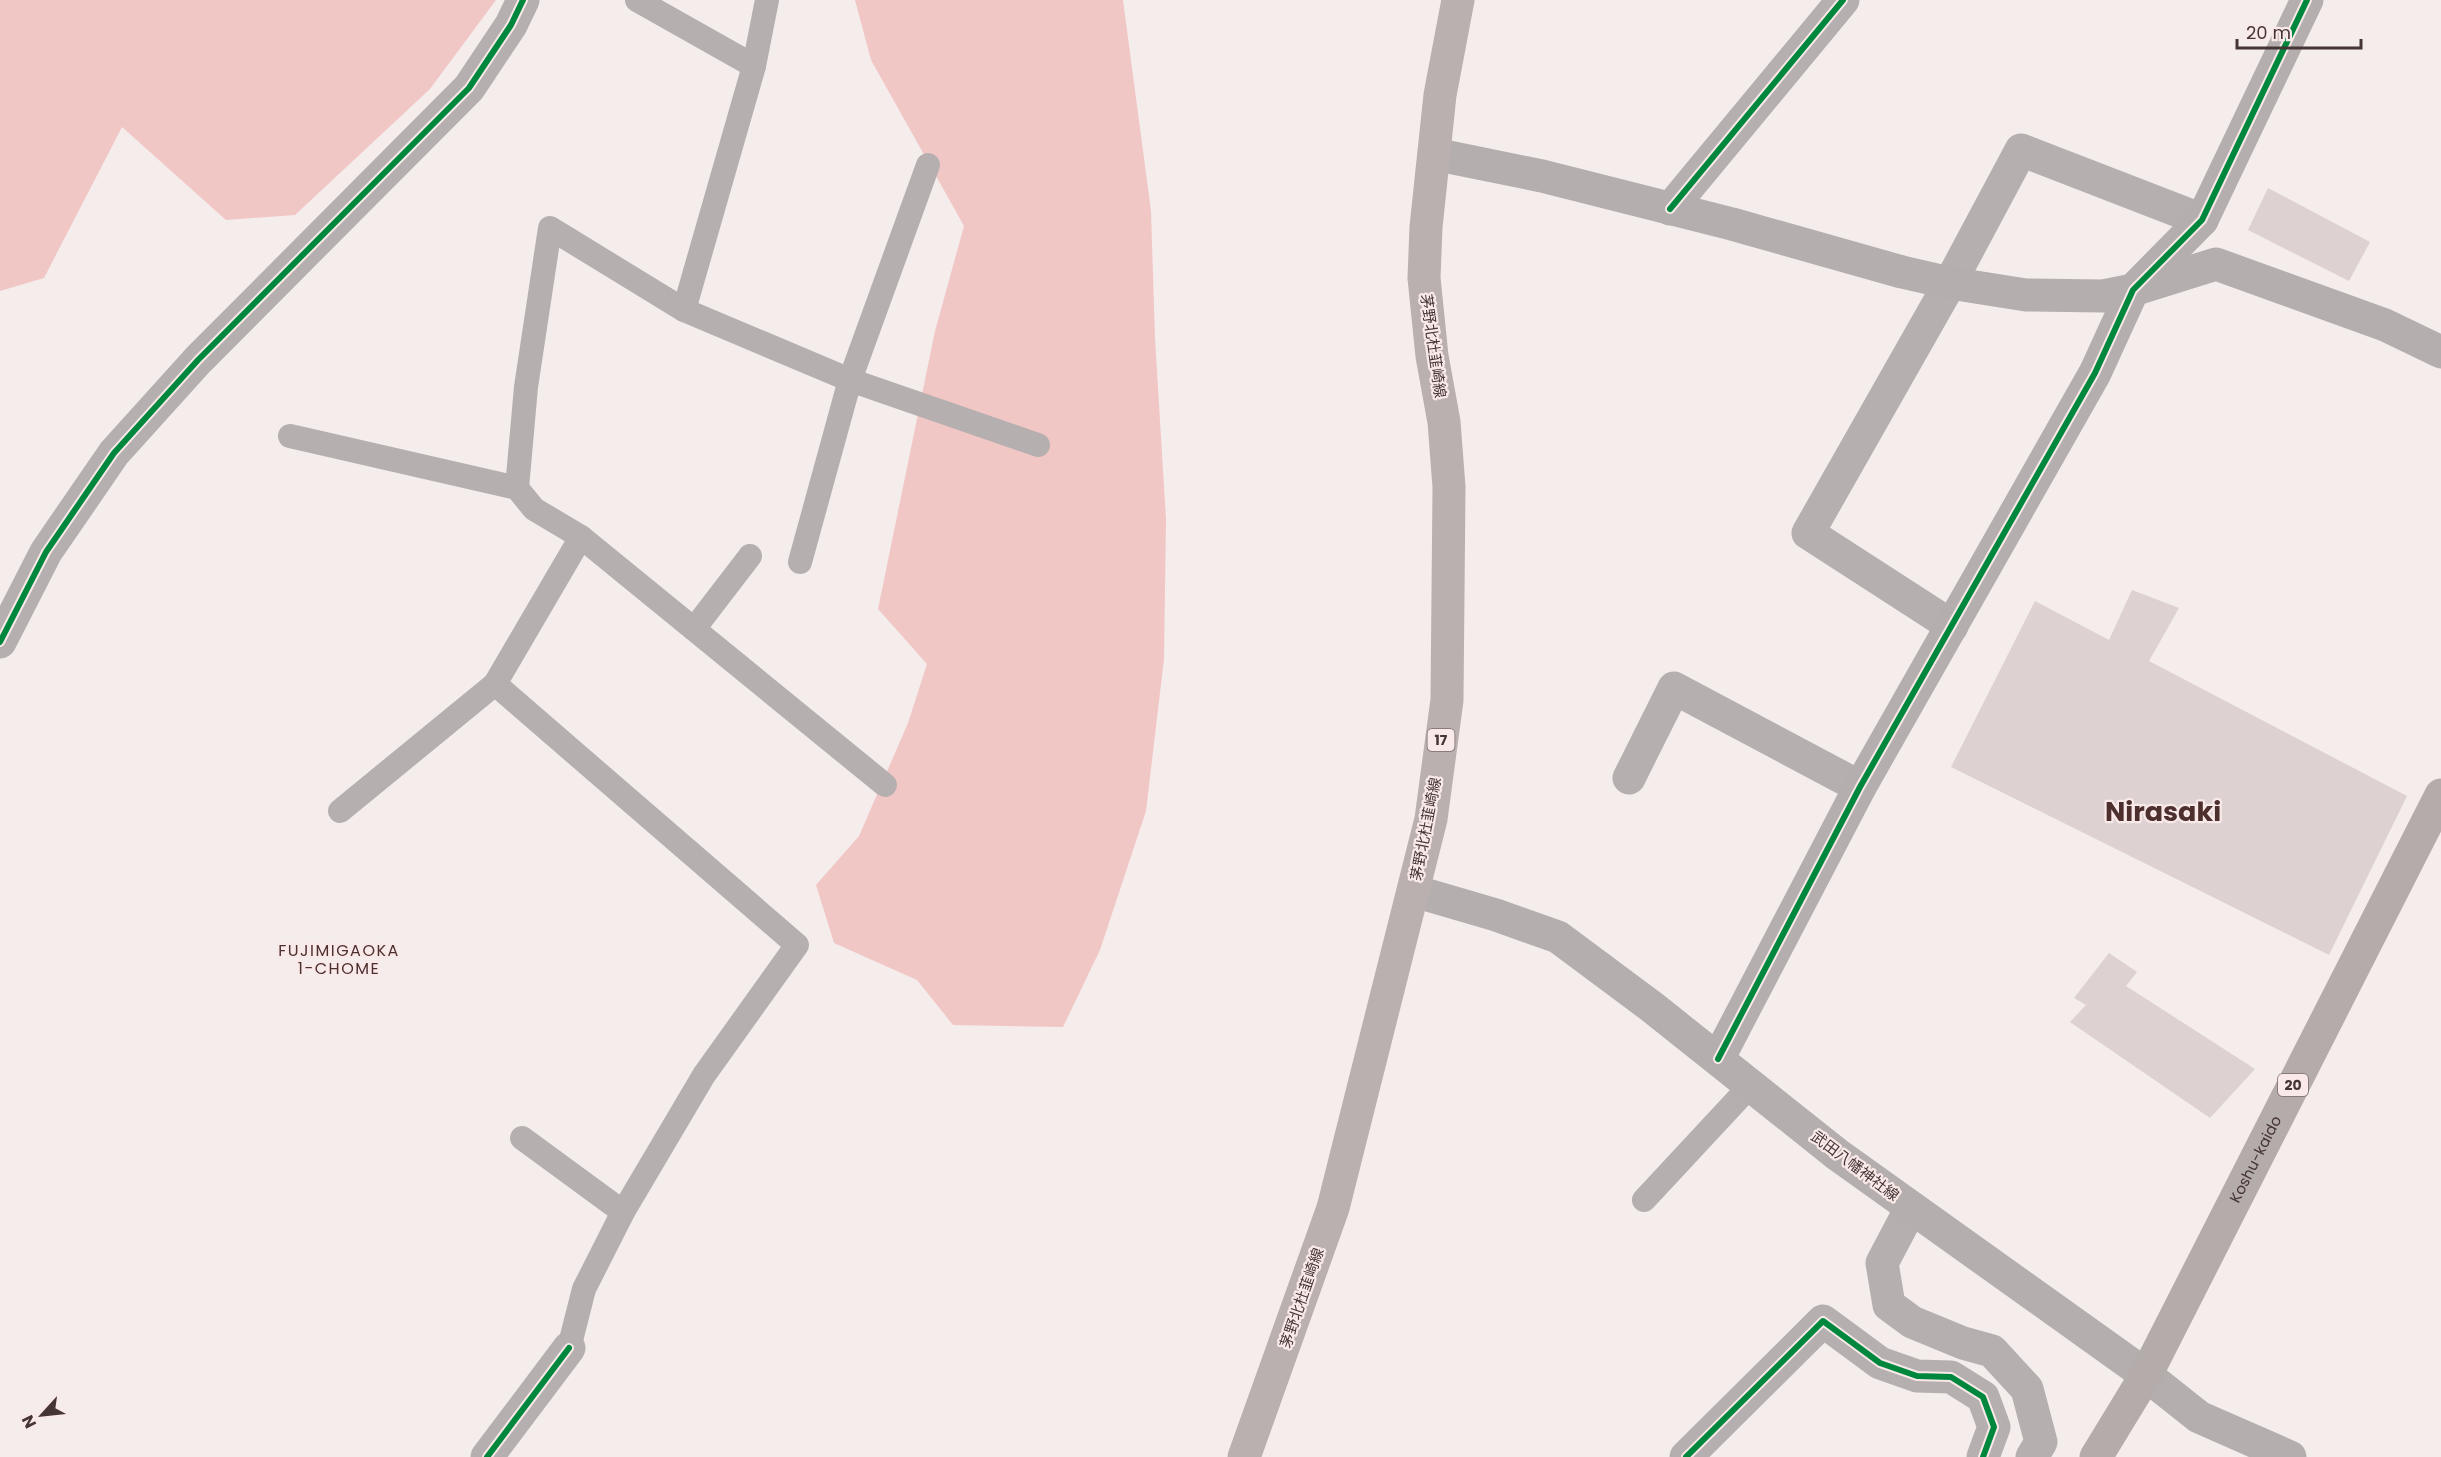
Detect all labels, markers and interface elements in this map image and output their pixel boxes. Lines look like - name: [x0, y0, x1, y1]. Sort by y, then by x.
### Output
- scale bar: [2237, 12, 2362, 50]
- text: 20 m: [2246, 20, 2291, 45]
- street label: 茅野北杜韮崎線: [1416, 292, 1451, 399]
- road number: 17: [1428, 729, 1454, 751]
- street label: 茅野北杜韮崎線: [1405, 775, 1446, 882]
- district label: Nirasaki: [2105, 793, 2221, 830]
- district label: FUJIMIGAOKA 1-CHOME: [278, 939, 400, 980]
- road number: 20: [2278, 1074, 2308, 1096]
- street label: Koshu-kaido: [2224, 1112, 2286, 1206]
- street label: 武田八幡神社線: [1807, 1126, 1904, 1206]
- street label: 茅野北杜韮崎線: [1275, 1245, 1329, 1351]
- north arrow: [12, 1385, 72, 1445]
- text: N: [16, 1411, 42, 1432]

